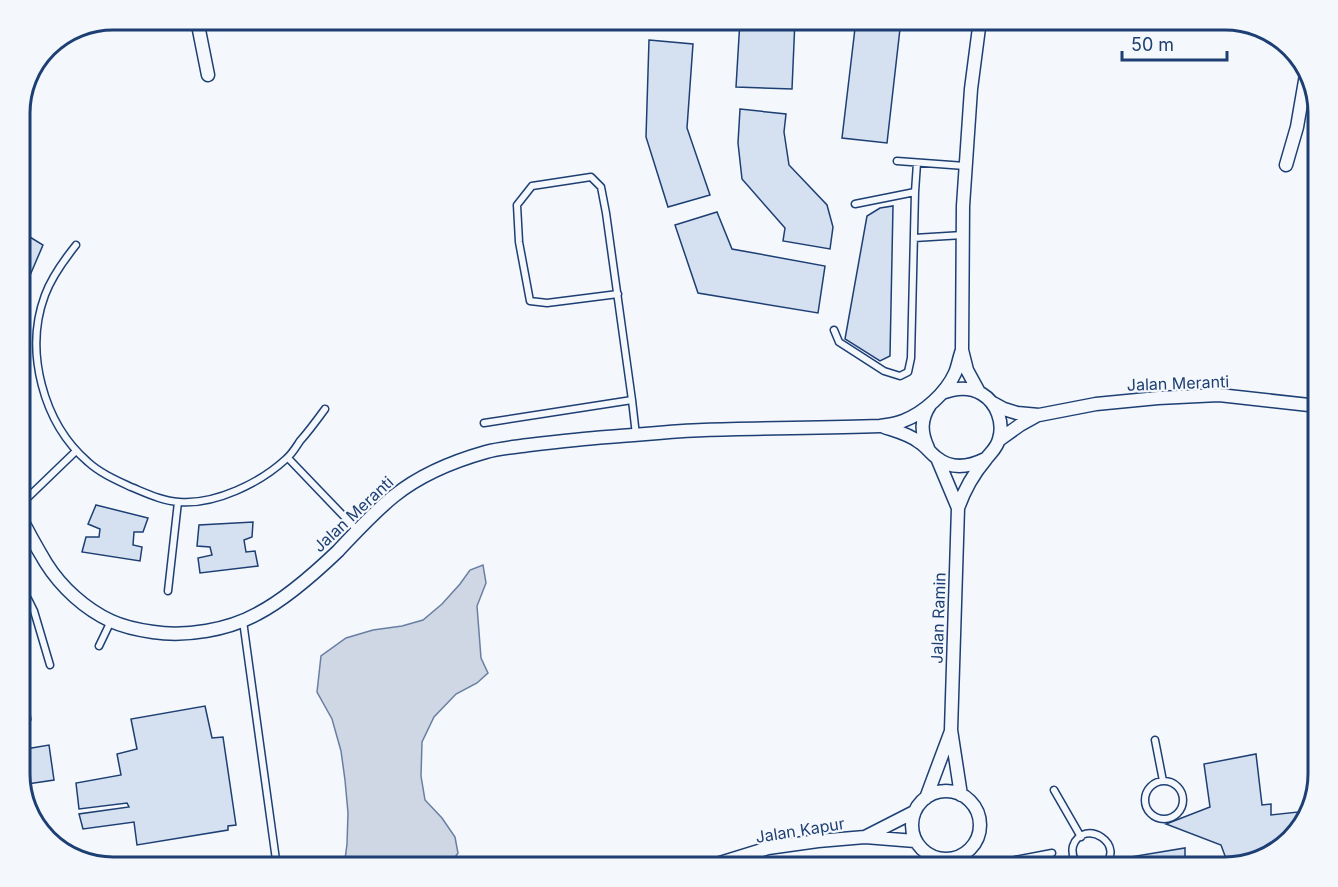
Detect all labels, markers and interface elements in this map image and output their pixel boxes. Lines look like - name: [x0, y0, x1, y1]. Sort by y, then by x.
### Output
- scale bar: [1122, 24, 1227, 62]
- text: 50 m: [1131, 34, 1174, 55]
- street label: Jalan Meranti: [1127, 371, 1229, 395]
- street label: Jalan Meranti: [309, 472, 397, 556]
- street label: Jalan Ramin: [926, 572, 950, 664]
- street label: Jalan Kapur: [754, 813, 846, 847]

